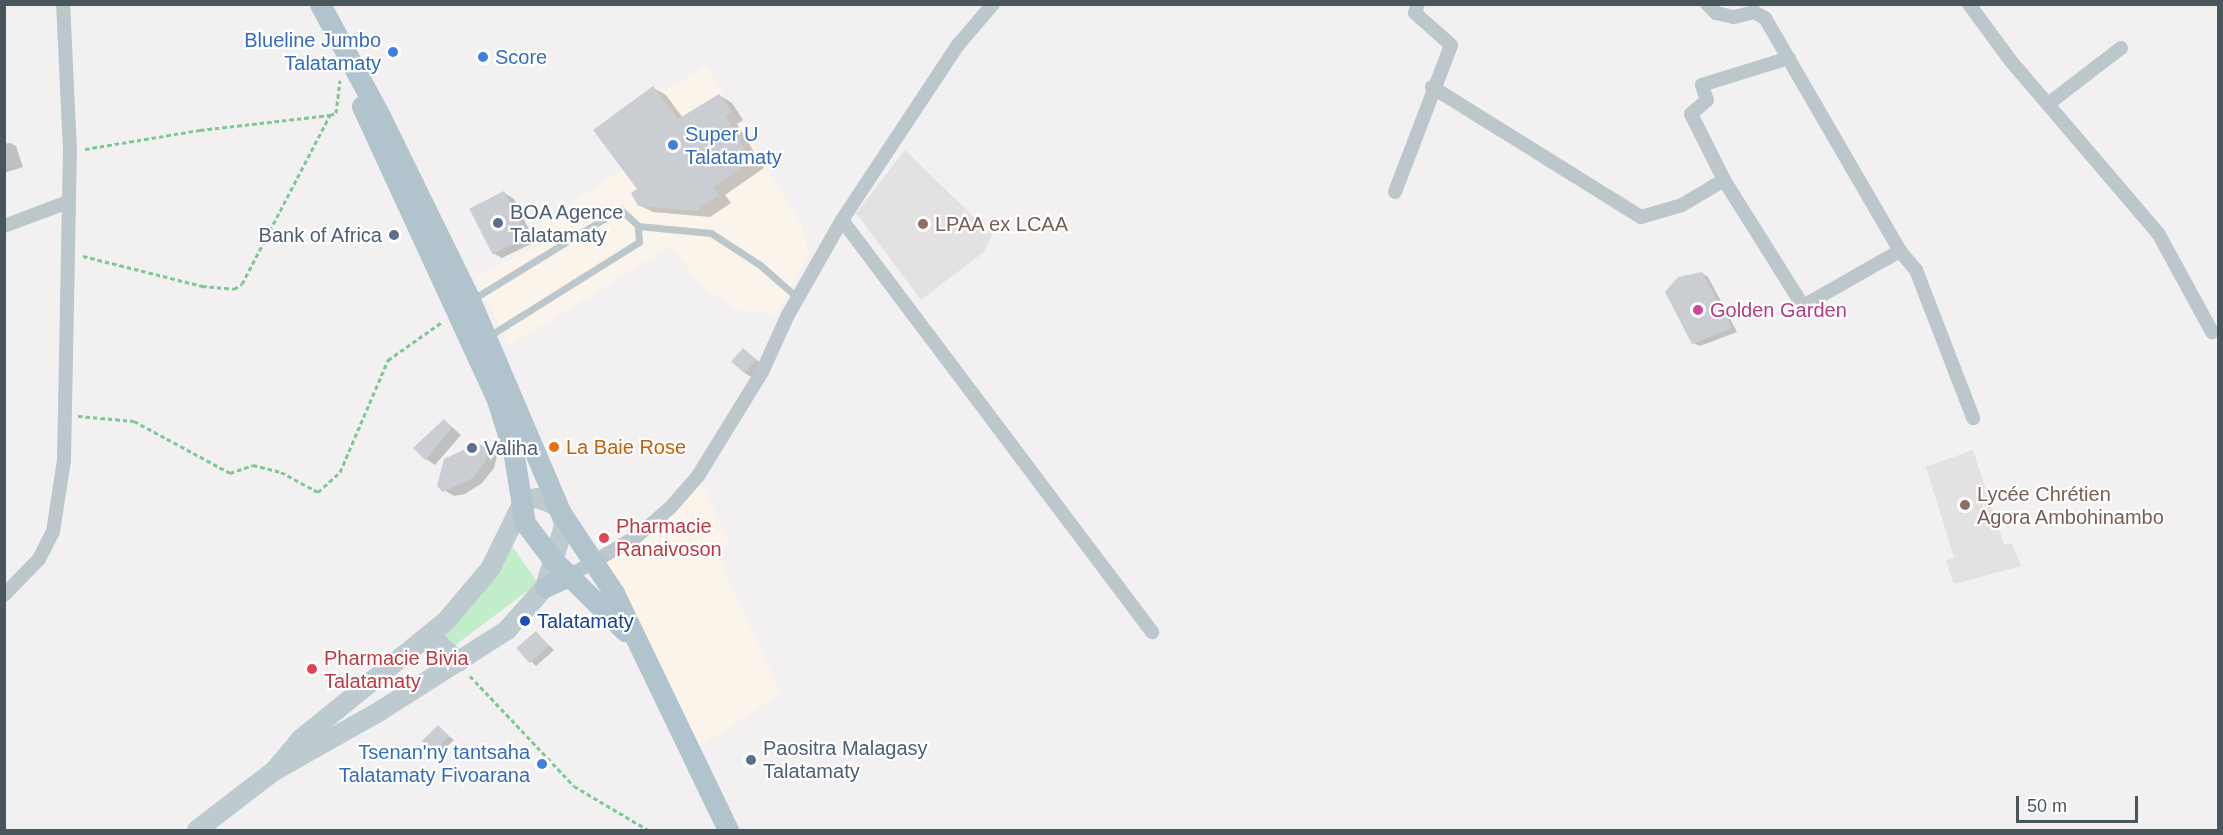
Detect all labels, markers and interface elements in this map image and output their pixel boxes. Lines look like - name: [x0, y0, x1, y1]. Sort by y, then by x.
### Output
- place label: Blueline Jumbo Talatamaty: [244, 28, 381, 75]
- marker: Blueline Jumbo Talatamaty: [386, 45, 400, 59]
- place label: Score: [495, 45, 547, 69]
- marker: Score: [476, 50, 490, 64]
- place label: Super U Talatamaty: [685, 122, 782, 169]
- marker: Super U Talatamaty: [666, 138, 680, 152]
- place label: BOA Agence Talatamaty: [510, 200, 626, 247]
- place label: LPAA ex LCAA: [935, 212, 1069, 236]
- marker: BOA Agence Talatamaty: [491, 216, 505, 230]
- marker: LPAA ex LCAA: [916, 217, 930, 231]
- place label: Bank of Africa: [257, 223, 382, 247]
- marker: Bank of Africa: [387, 228, 401, 242]
- place label: Golden Garden: [1710, 298, 1847, 322]
- marker: Golden Garden: [1691, 303, 1705, 317]
- place label: La Baie Rose: [566, 435, 686, 459]
- place label: Valiha: [484, 436, 538, 460]
- marker: La Baie Rose: [547, 440, 561, 454]
- marker: Valiha: [465, 441, 479, 455]
- place label: Lycée Chrétien Agora Ambohinambo: [1977, 482, 2165, 529]
- marker: Lycée Chrétien Agora Ambohinambo: [1958, 498, 1972, 512]
- place label: Pharmacie Ranaivoson: [616, 514, 722, 561]
- marker: Pharmacie Ranaivoson: [597, 531, 611, 545]
- place label: Talatamaty: [537, 609, 634, 633]
- marker: Talatamaty: [518, 614, 532, 628]
- place label: Pharmacie Bivia Talatamaty: [324, 646, 469, 693]
- marker: Pharmacie Bivia Talatamaty: [305, 662, 319, 676]
- place label: Paositra Malagasy Talatamaty: [763, 736, 928, 783]
- place label: Tsenan'ny tantsaha Talatamaty Fivoarana: [339, 740, 530, 787]
- marker: Paositra Malagasy Talatamaty: [744, 753, 758, 767]
- marker: Tsenan'ny tantsaha Talatamaty Fivoarana: [535, 757, 549, 771]
- scale bar: [2019, 784, 2140, 822]
- text: 50 m: [2027, 796, 2067, 816]

